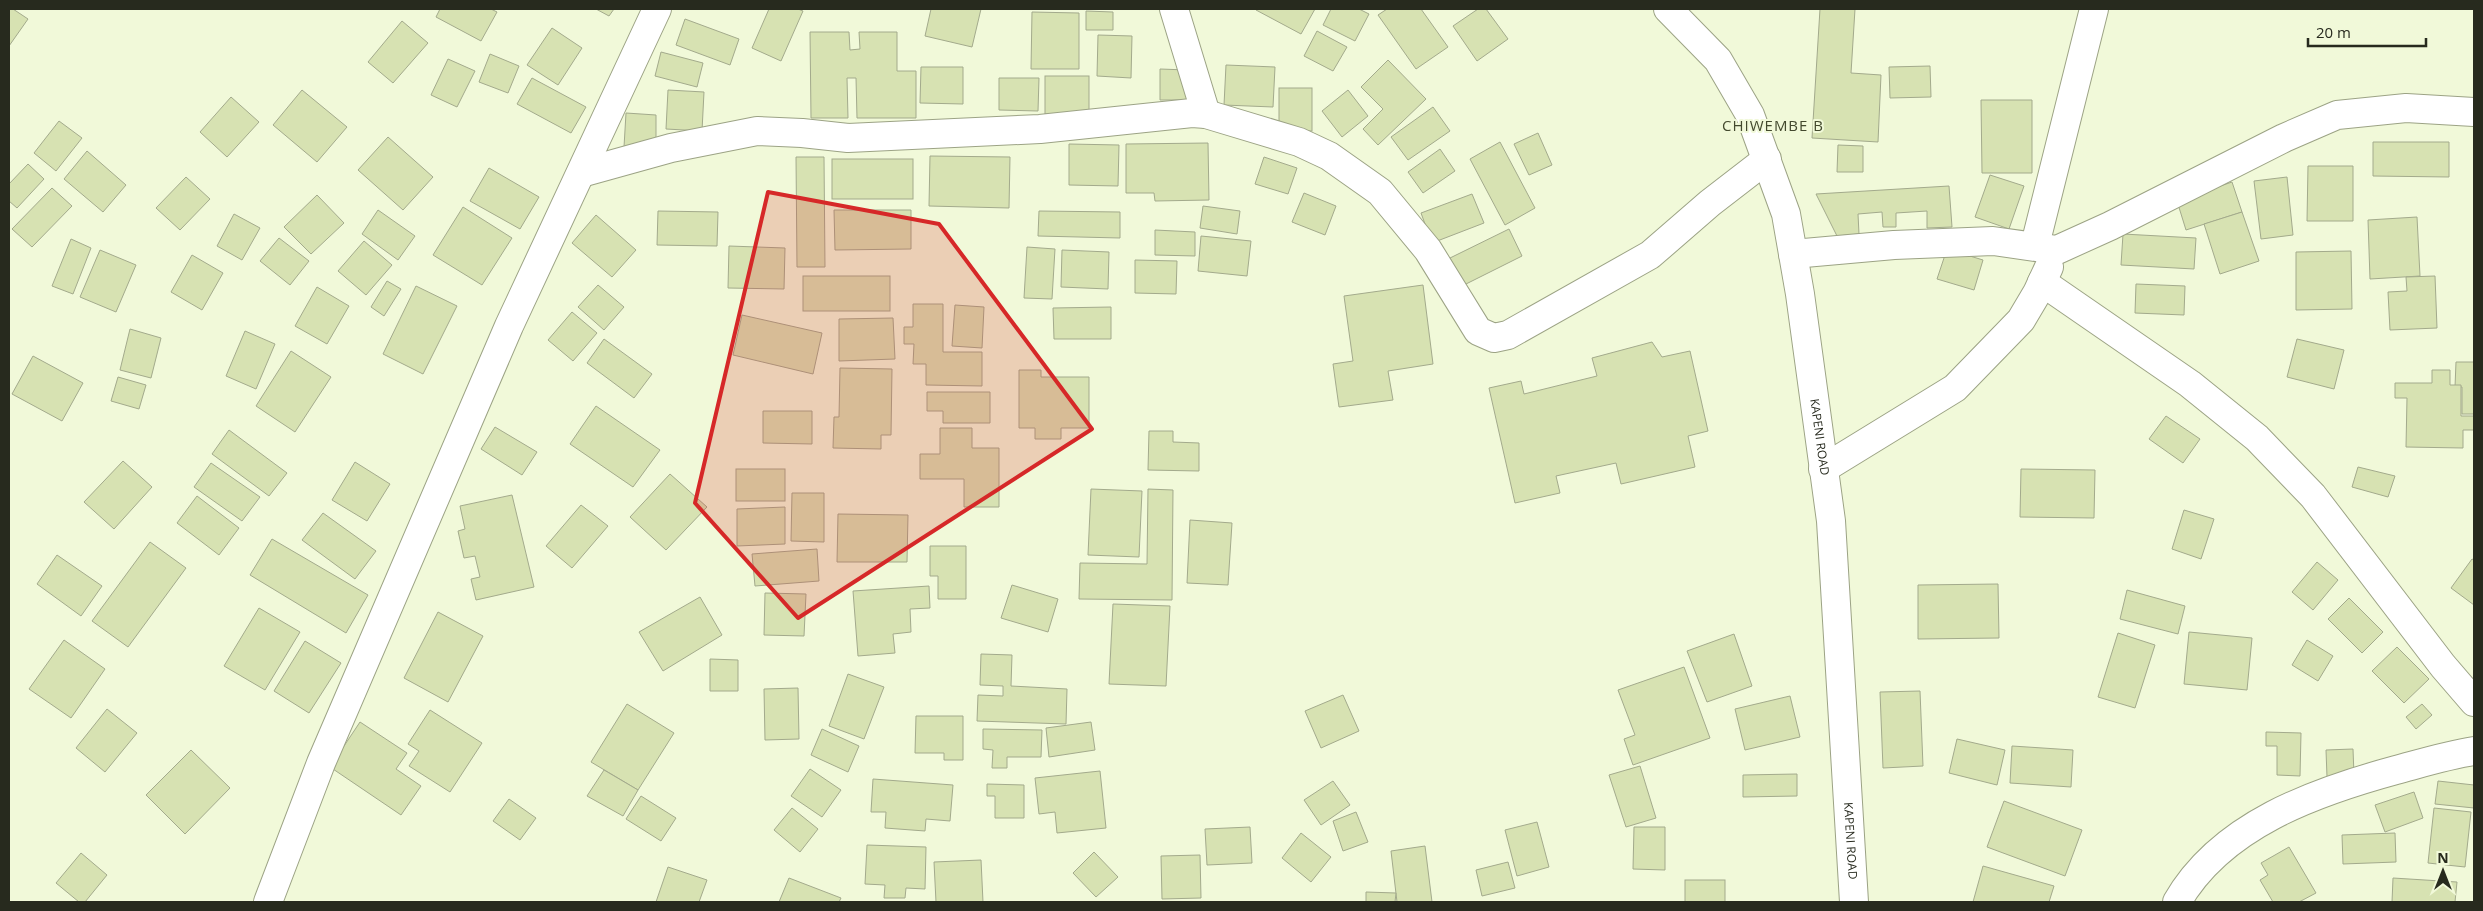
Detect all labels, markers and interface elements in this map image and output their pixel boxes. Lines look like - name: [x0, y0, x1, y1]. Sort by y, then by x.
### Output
- scale bar: [2308, 15, 2426, 47]
- text: 20 m: [2316, 22, 2351, 42]
- district label: CHIWEMBE B: [1722, 115, 1824, 135]
- street label: KAPENI ROAD: [1806, 397, 1834, 477]
- street label: KAPENI ROAD: [1840, 802, 1862, 880]
- north arrow: [2418, 846, 2468, 896]
- text: N: [2437, 848, 2449, 867]

